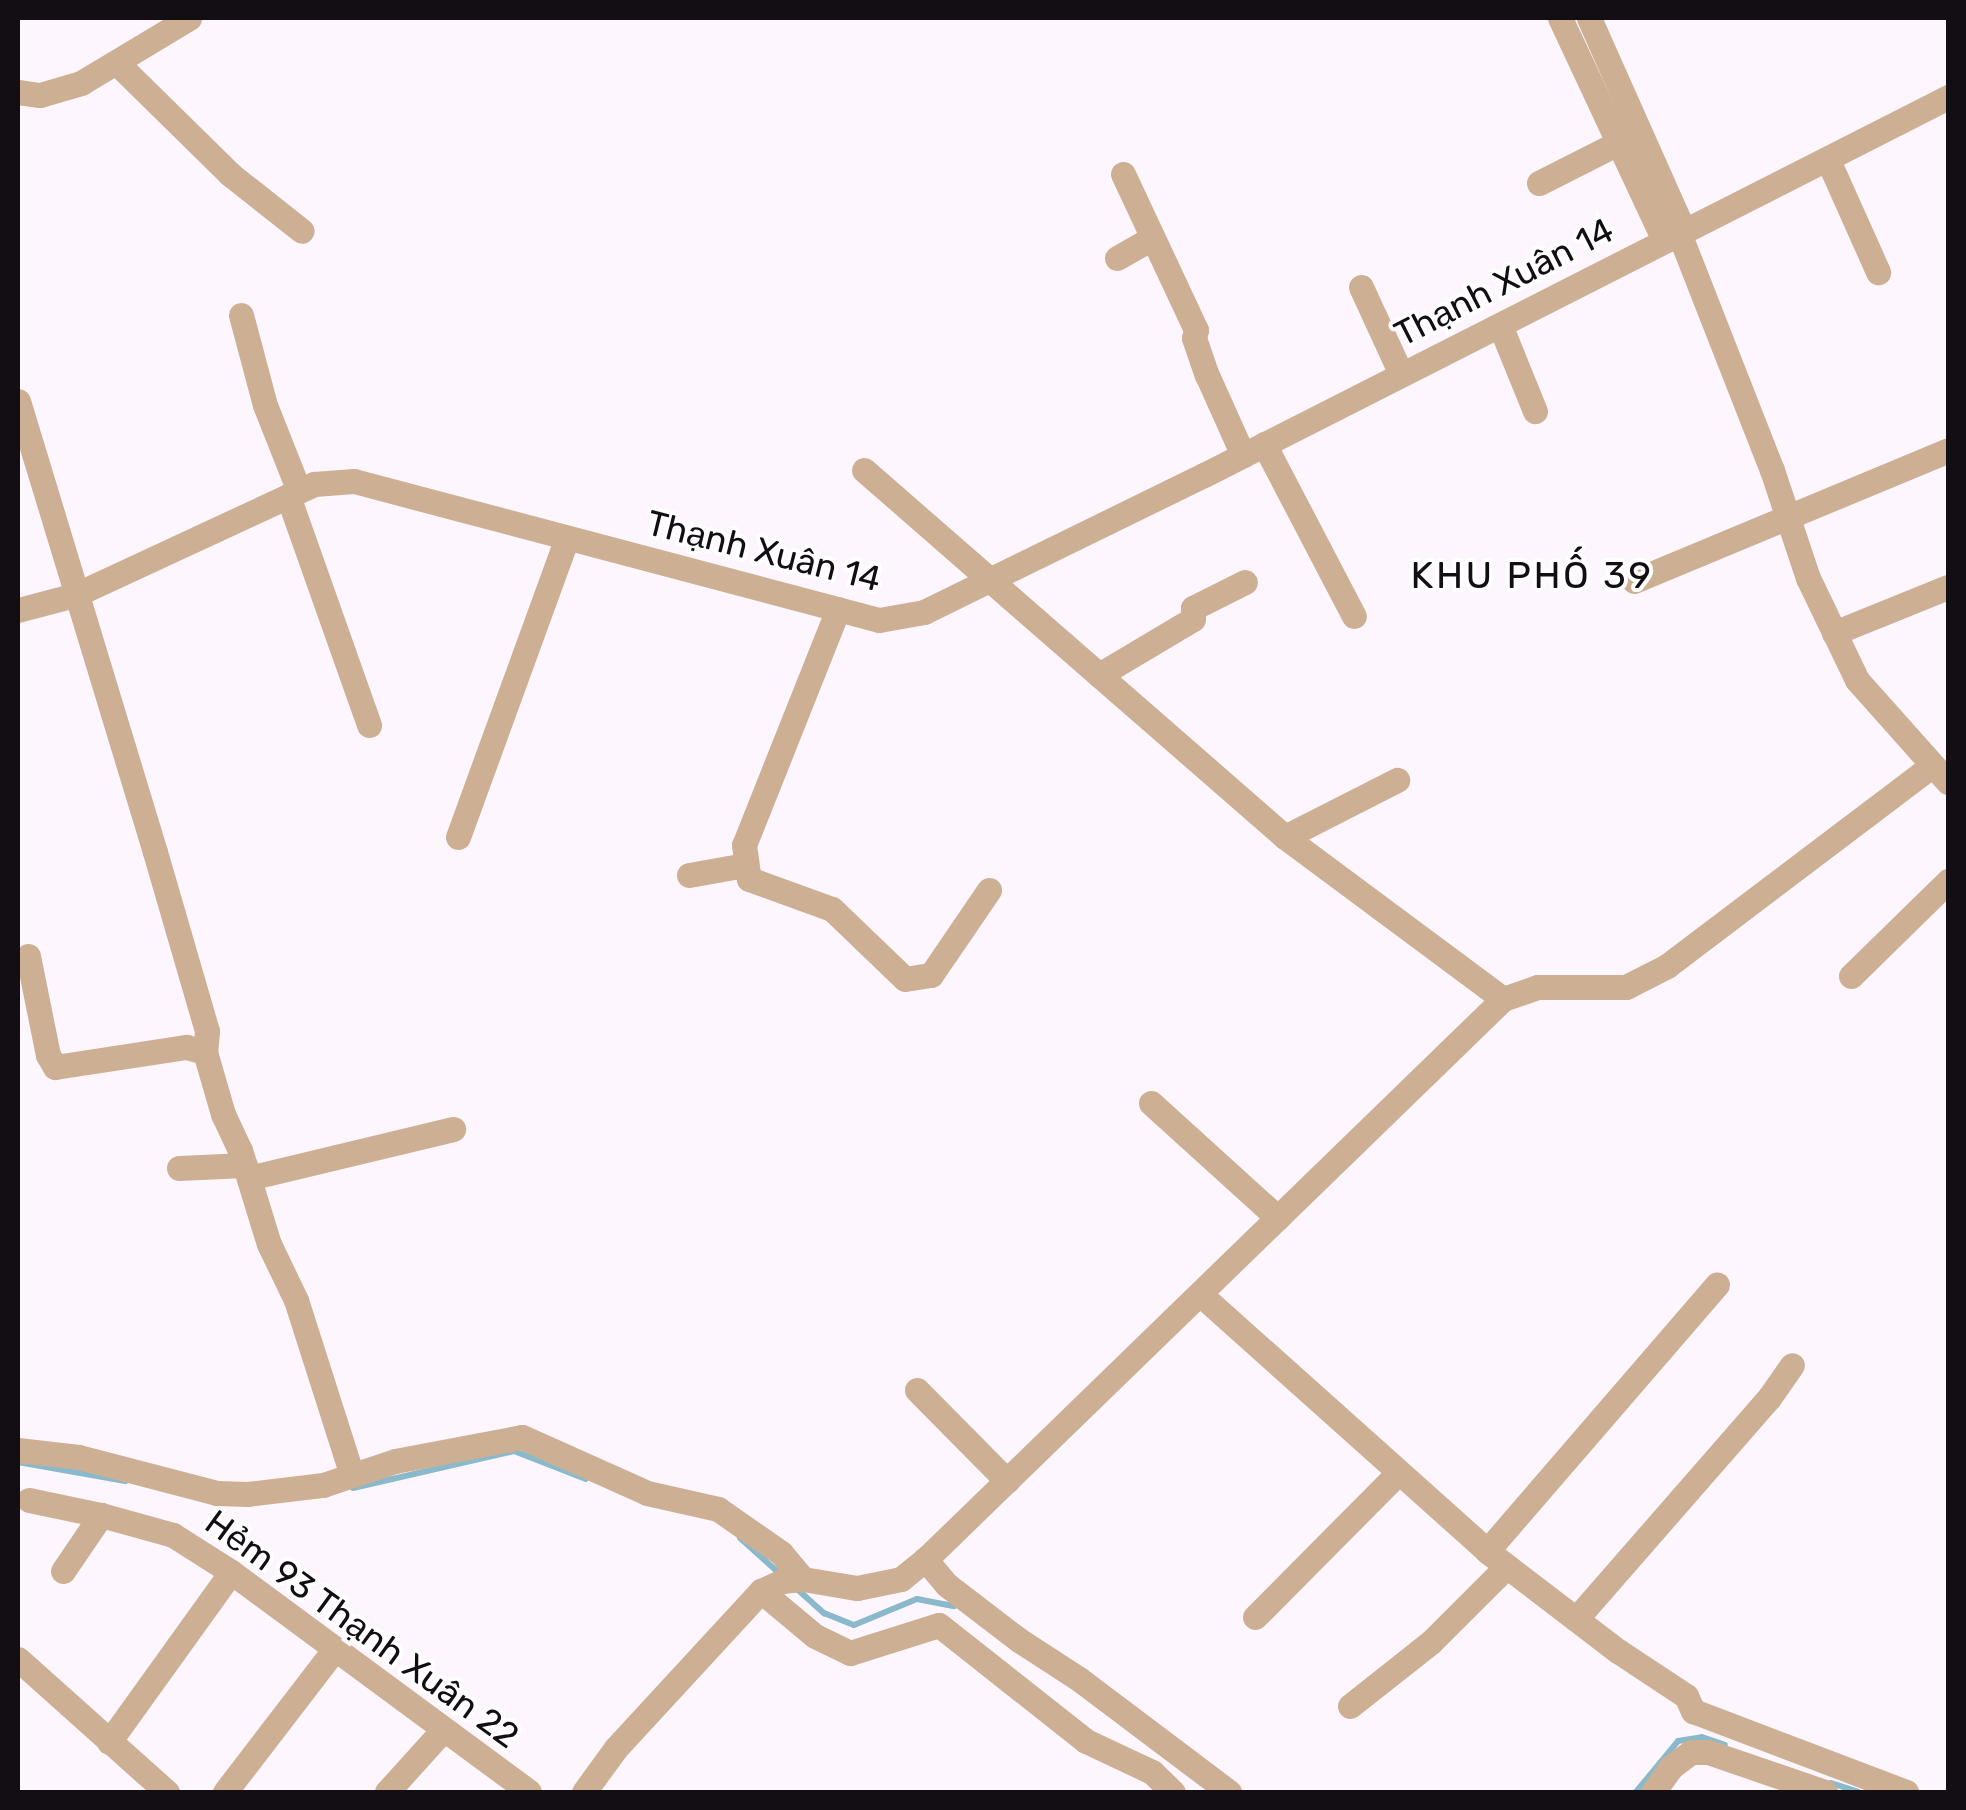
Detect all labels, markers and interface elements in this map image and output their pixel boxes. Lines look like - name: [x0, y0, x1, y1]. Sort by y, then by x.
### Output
- street label: Thạnh Xuân 14: [1388, 209, 1620, 355]
- street label: Thạnh Xuân 14: [643, 502, 885, 600]
- district label: KHU PHỐ 39: [1411, 553, 1653, 599]
- street label: Hẻm 93 Thạnh Xuân 22: [197, 1501, 527, 1757]

